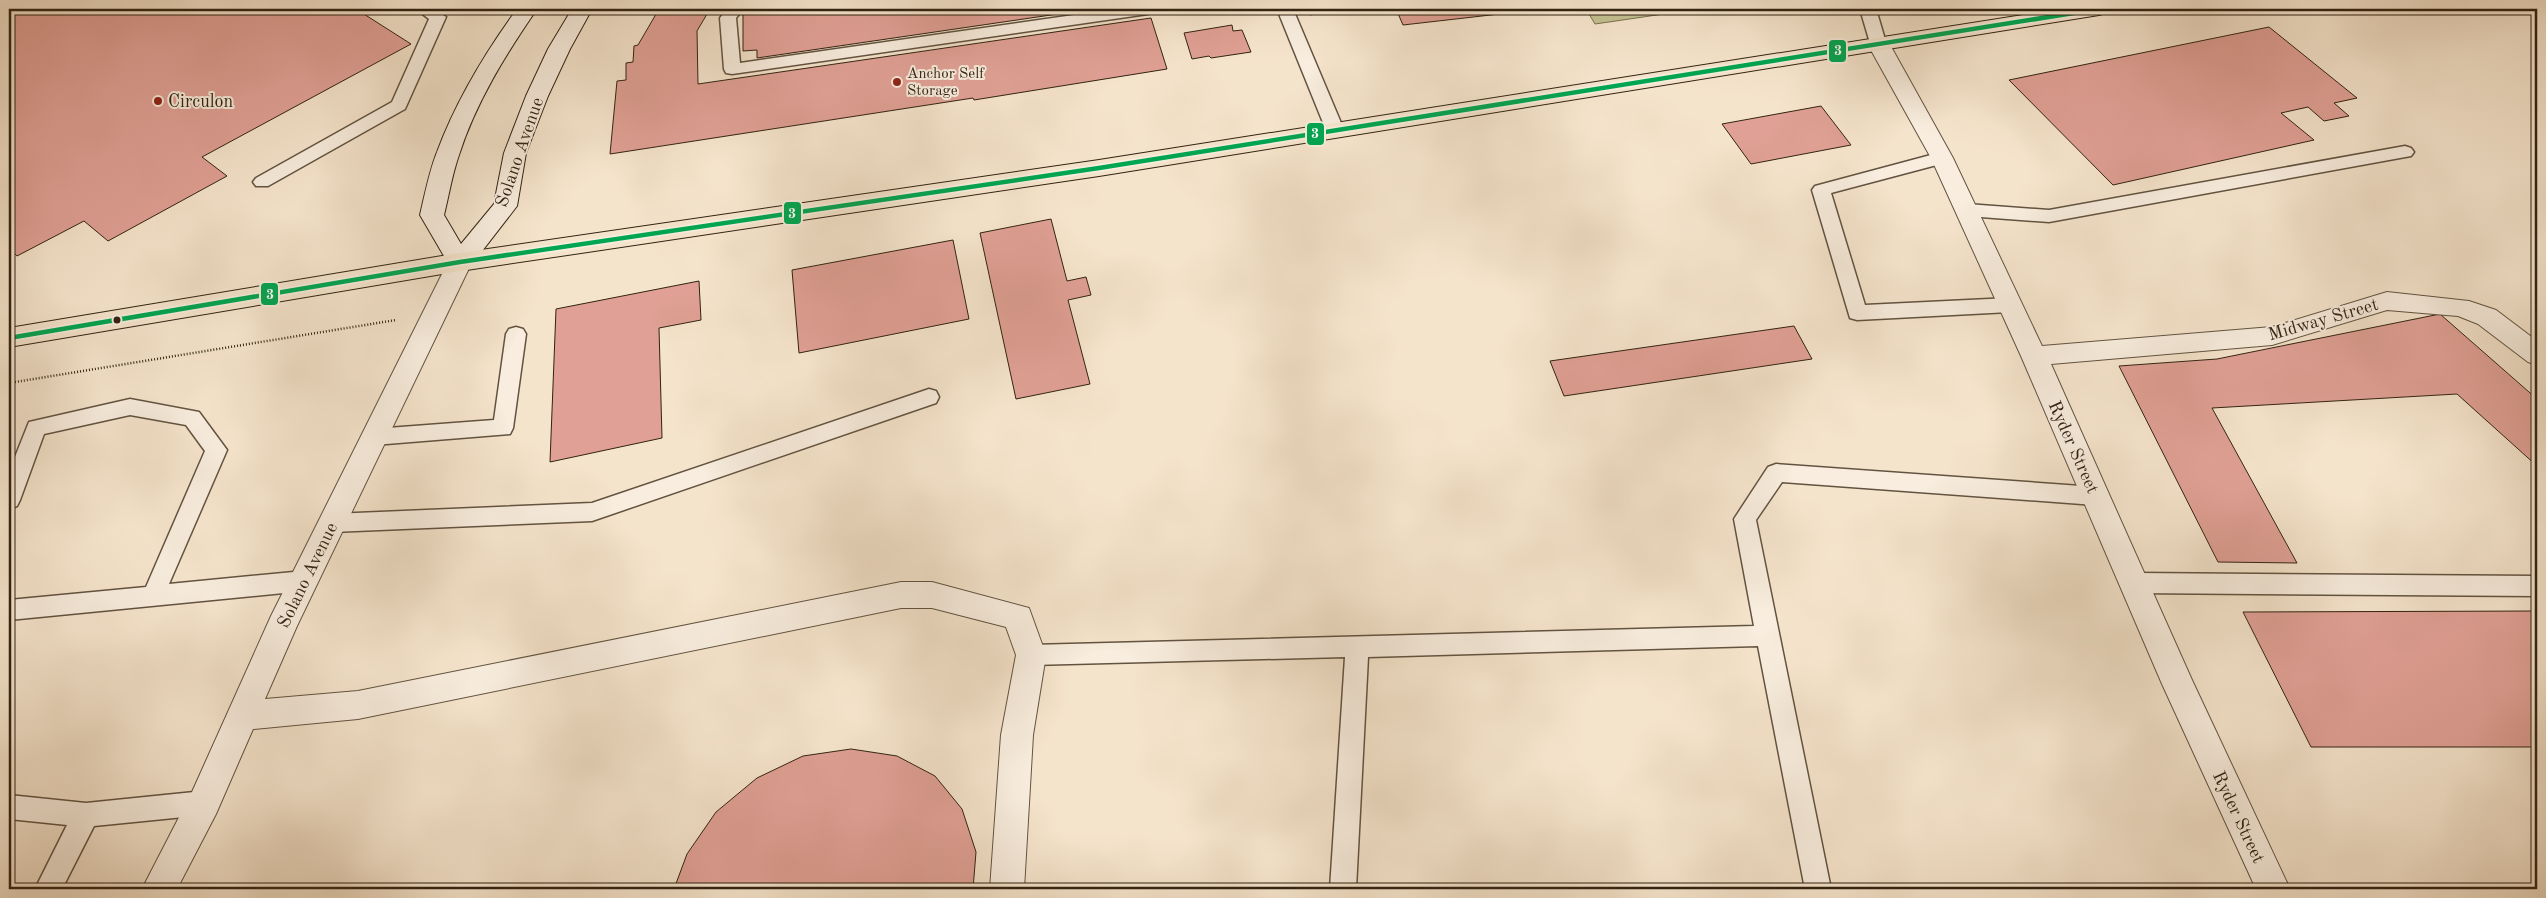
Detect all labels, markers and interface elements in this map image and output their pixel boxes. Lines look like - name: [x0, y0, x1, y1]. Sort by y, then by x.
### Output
- line badge: 3: [1828, 39, 1847, 63]
- text: 3: [1834, 44, 1842, 58]
- place label: Anchor Self Storage: [907, 67, 985, 99]
- marker: Anchor Self Storage: [891, 76, 903, 88]
- place label: Circulon: [168, 93, 234, 111]
- marker: Circulon: [152, 95, 164, 107]
- street label: Solano Avenue: [493, 95, 547, 209]
- line badge: 3: [1306, 122, 1325, 146]
- text: 3: [1311, 127, 1319, 141]
- line badge: 3: [783, 201, 802, 225]
- text: 3: [788, 207, 796, 221]
- line badge: 3: [260, 282, 279, 306]
- text: 3: [266, 288, 274, 302]
- street label: Midway Street: [2266, 296, 2380, 344]
- unlabelled marker: [112, 315, 122, 325]
- street label: Ryder Street: [2045, 398, 2102, 496]
- street label: Solano Avenue: [275, 520, 341, 631]
- street label: Ryder Street: [2209, 769, 2267, 866]

